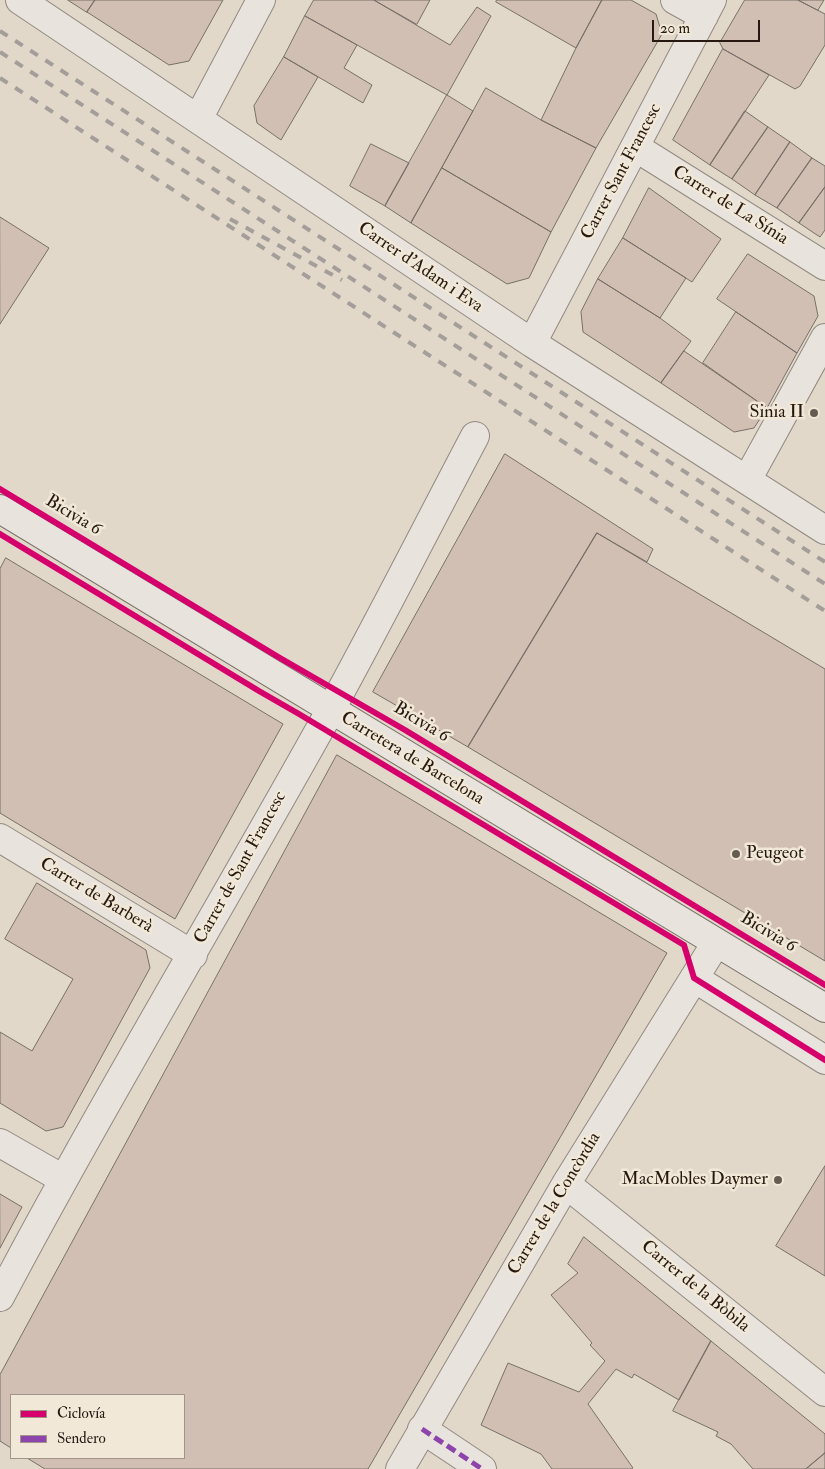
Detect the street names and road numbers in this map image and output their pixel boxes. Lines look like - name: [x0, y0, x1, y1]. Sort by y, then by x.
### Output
- street label: Carrer Sant Francesc: [577, 100, 667, 244]
- street label: Carrer de La Sínia: [668, 162, 792, 250]
- street label: Carrer d'Adam i Eva: [353, 218, 487, 318]
- street label: Bicivia 6: [41, 491, 105, 541]
- street label: Bicivia 6: [389, 698, 453, 748]
- street label: Carretera de Barcelona: [336, 708, 488, 810]
- street label: Carrer de Sant Francesc: [190, 788, 292, 948]
- street label: Carrer de Barberà: [35, 854, 157, 938]
- street label: Bicivia 6: [736, 908, 800, 958]
- street label: Carrer de la Concòrdia: [504, 1129, 606, 1279]
- street label: Carrer de la Bòbila: [636, 1236, 754, 1338]

